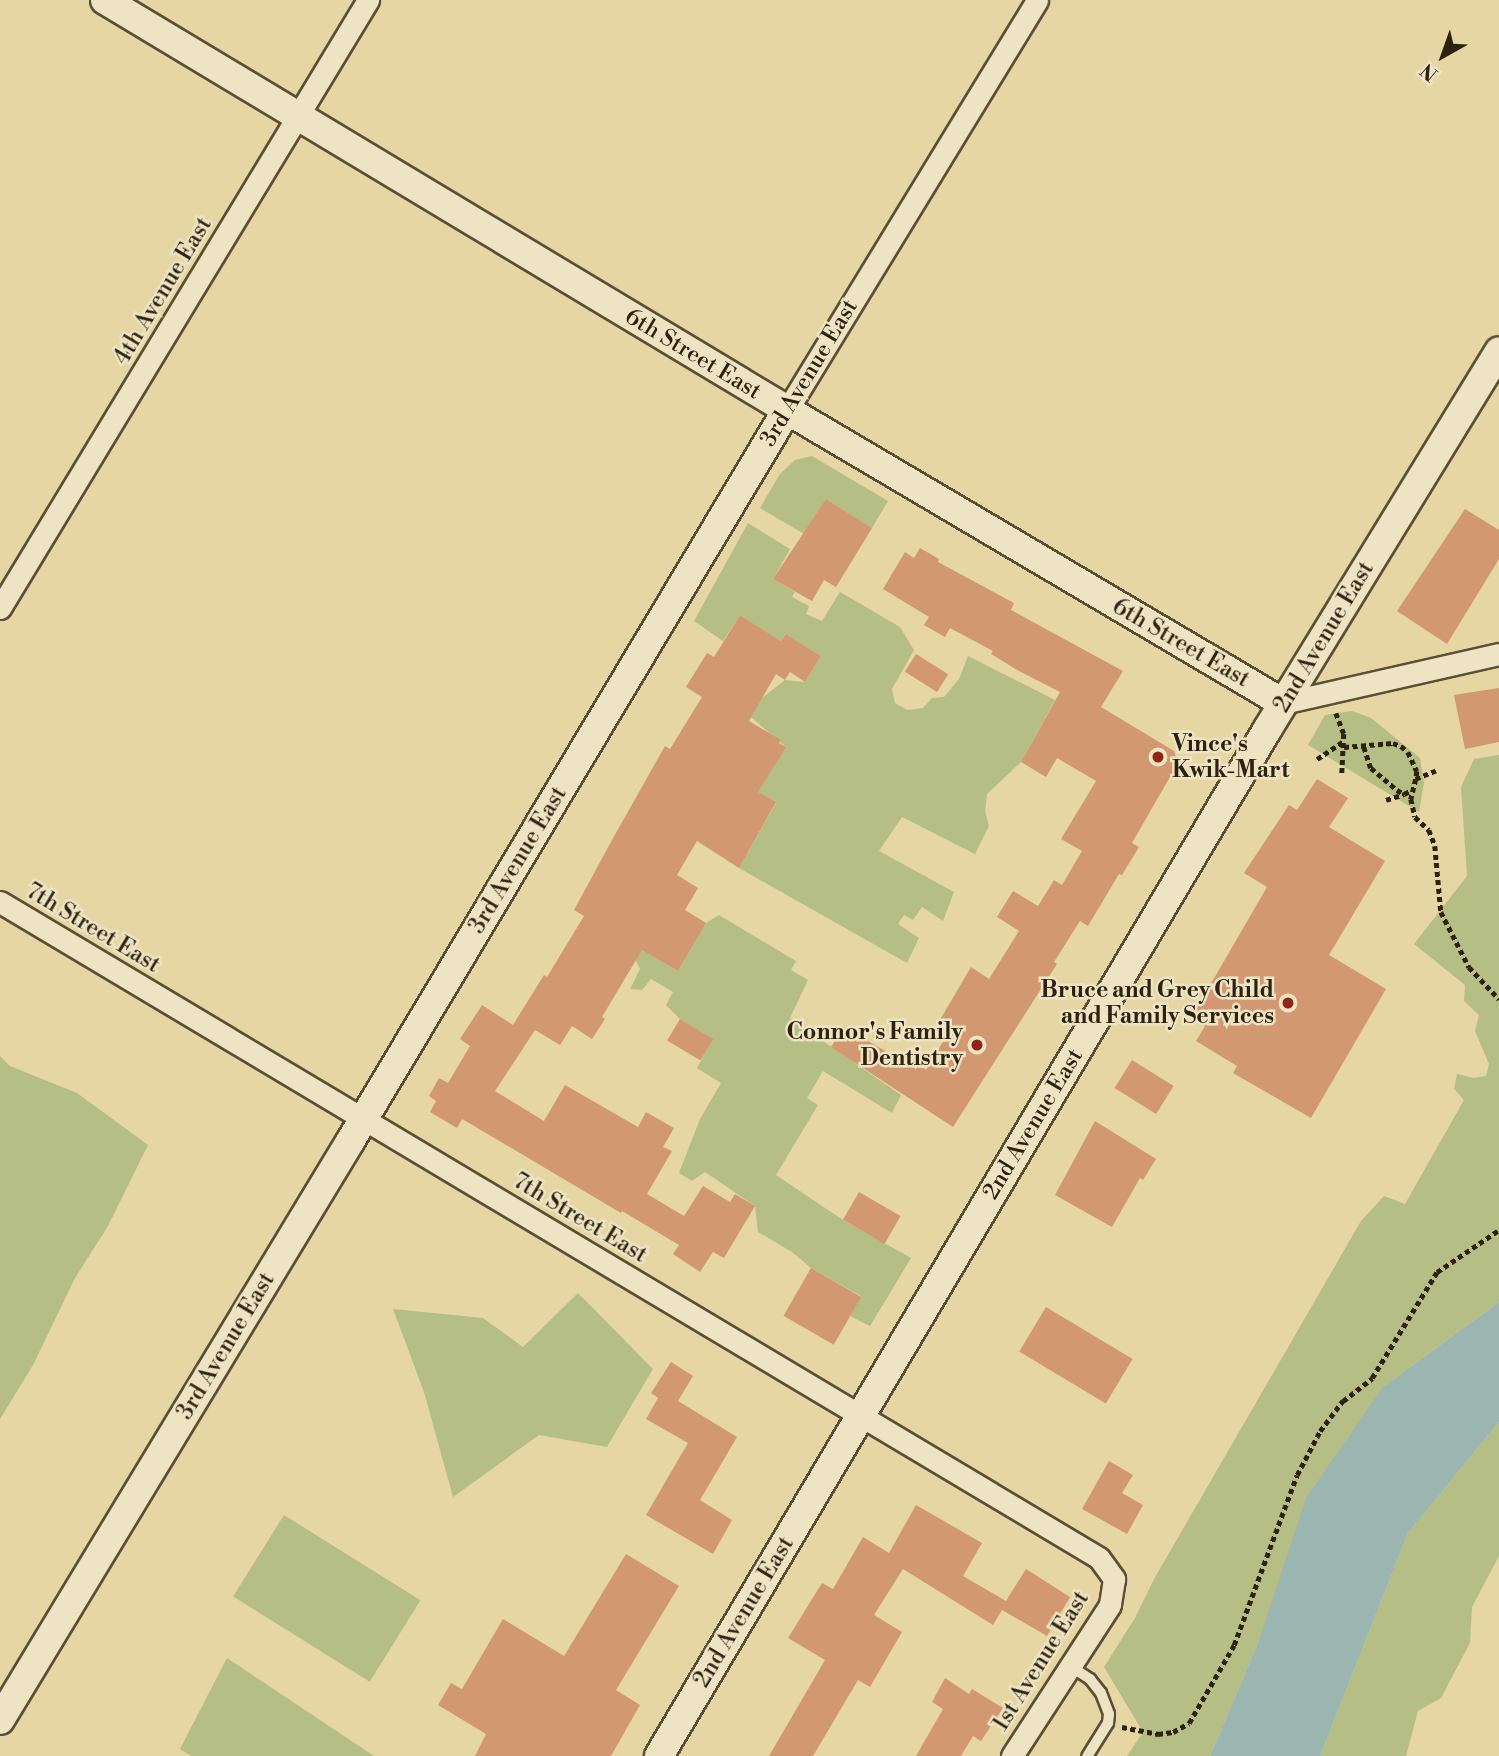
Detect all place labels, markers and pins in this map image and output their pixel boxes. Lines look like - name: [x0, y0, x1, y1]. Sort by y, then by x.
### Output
- place label: Vince's Kwik-Mart: [1172, 730, 1289, 784]
- marker: Vince's Kwik-Mart: [1150, 749, 1166, 765]
- place label: Bruce and Grey Child and Family Services: [1041, 976, 1274, 1030]
- marker: Bruce and Grey Child and Family Services: [1280, 995, 1296, 1011]
- place label: Connor's Family Dentistry: [786, 1018, 963, 1072]
- marker: Connor's Family Dentistry: [969, 1037, 985, 1053]

